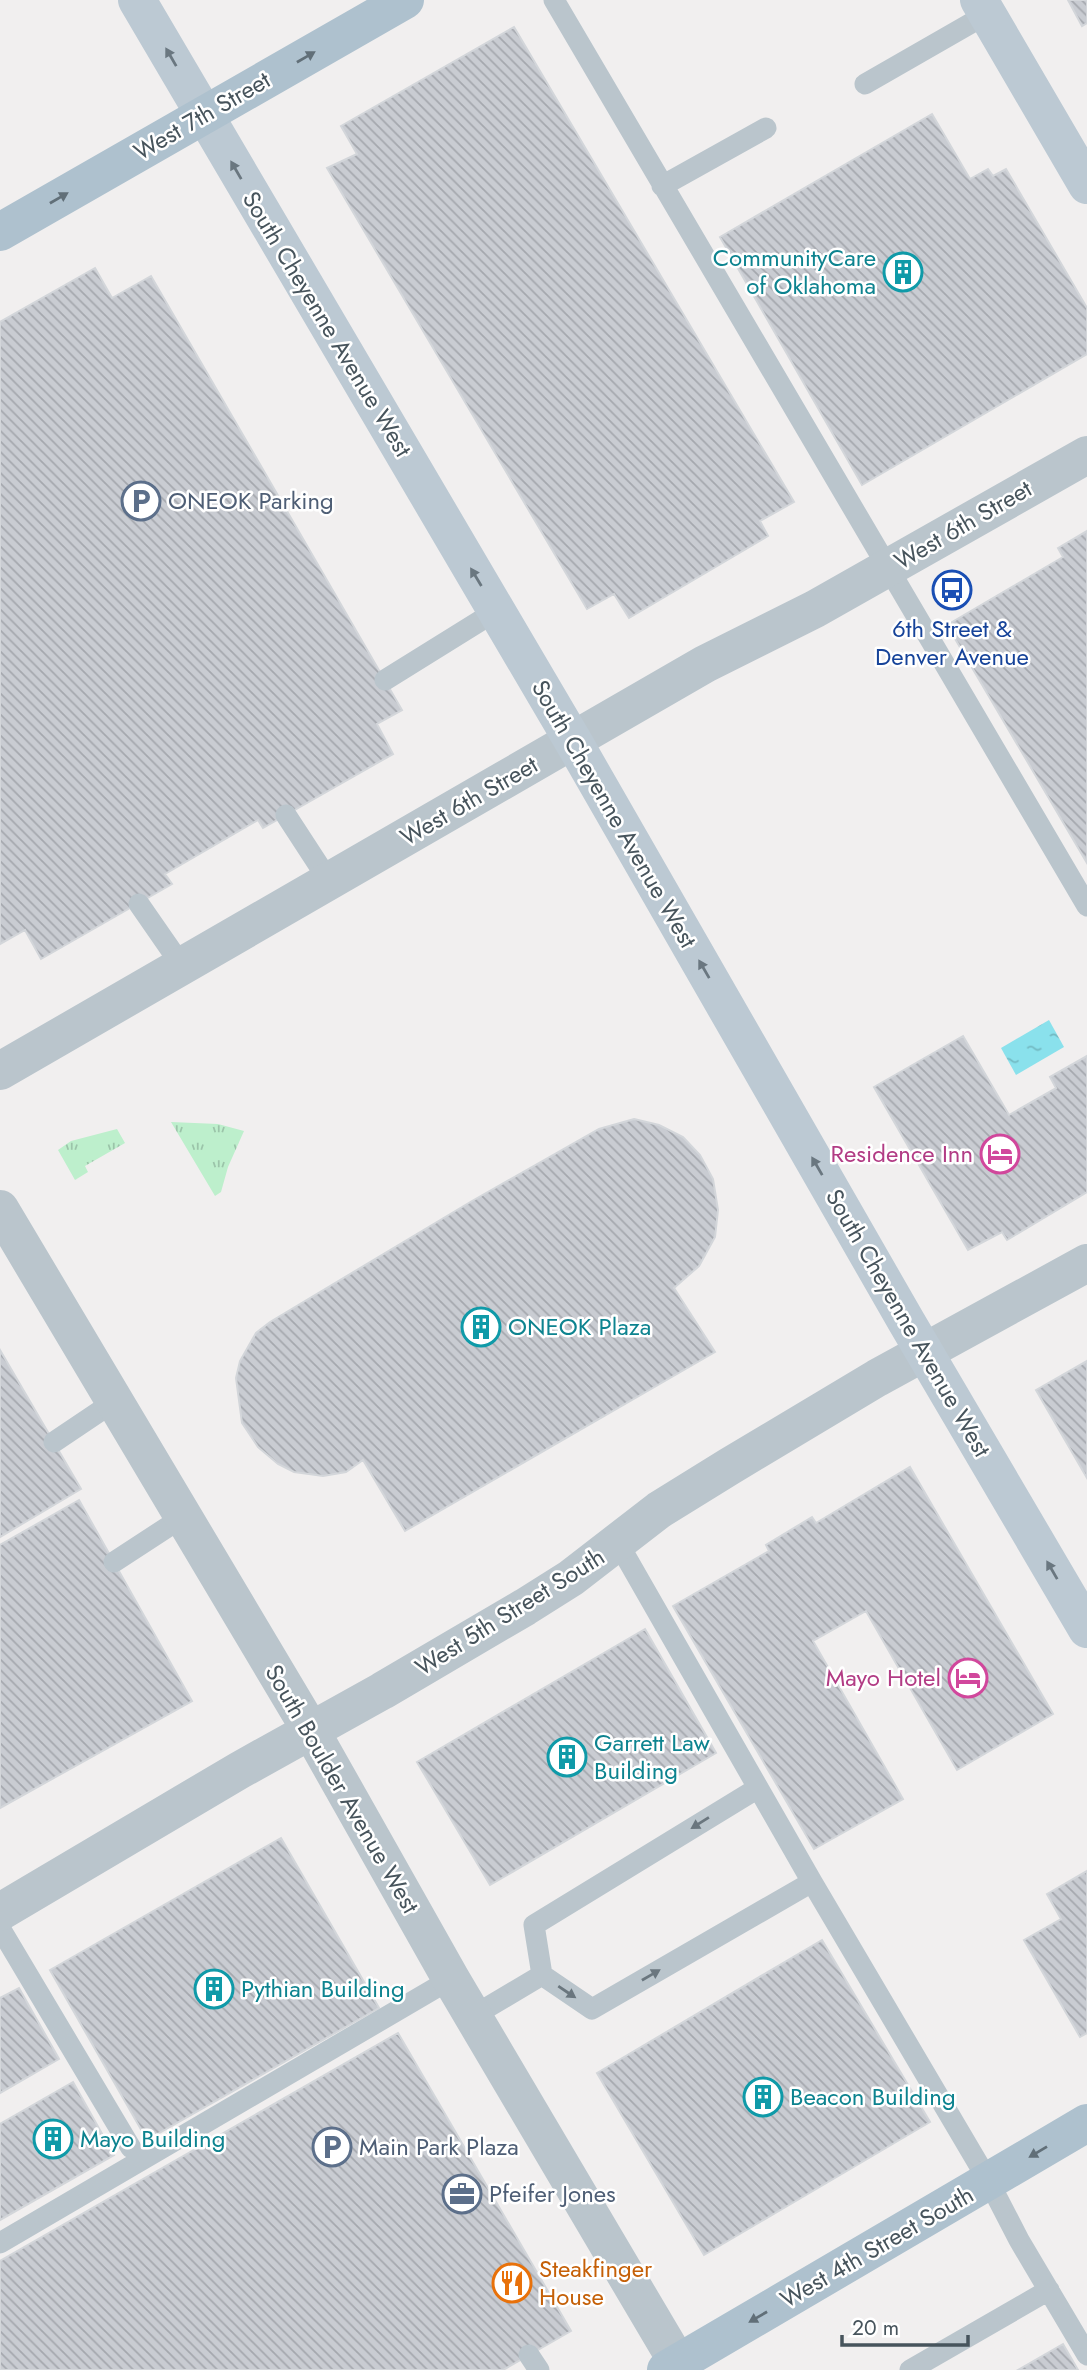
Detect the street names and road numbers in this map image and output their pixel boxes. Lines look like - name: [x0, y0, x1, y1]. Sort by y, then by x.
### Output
- street label: West 7th Street: [127, 62, 277, 169]
- street label: South Cheyenne Avenue West: [234, 184, 421, 463]
- street label: West 6th Street: [888, 471, 1038, 578]
- street label: South Cheyenne Avenue West: [523, 673, 706, 954]
- street label: West 6th Street: [394, 747, 544, 854]
- street label: South Cheyenne Avenue West: [817, 1182, 1000, 1463]
- street label: West 5th Street South: [408, 1539, 611, 1684]
- street label: South Boulder Avenue West: [257, 1658, 428, 1920]
- street label: West 4th Street South: [774, 2177, 980, 2316]

